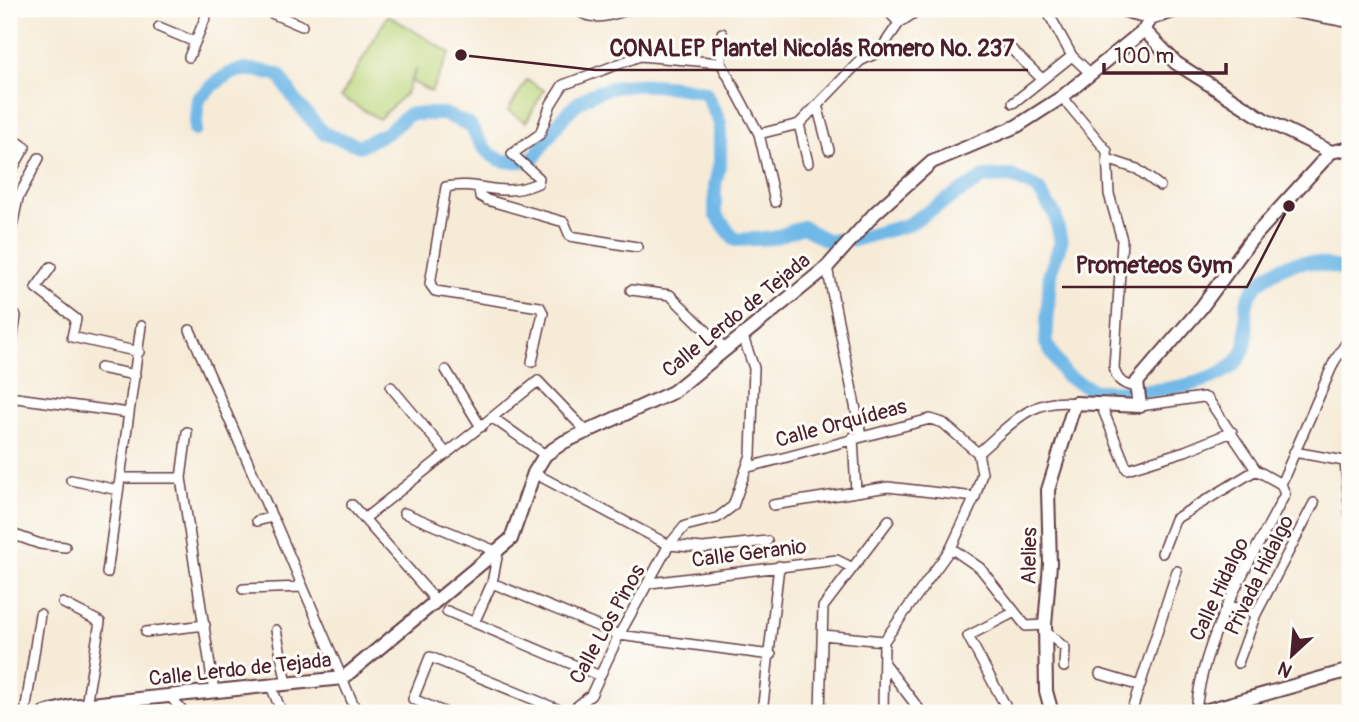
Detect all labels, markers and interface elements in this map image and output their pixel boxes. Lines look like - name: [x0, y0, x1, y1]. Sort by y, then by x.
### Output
- callout: CONALEP Plantel Nicolás Romero No. 237: [595, 26, 1028, 70]
- scale bar: [1104, 32, 1226, 76]
- text: CONALEP Plantel Nicolás Romero No. 237: [609, 34, 1015, 63]
- text: 100 m: [1114, 43, 1174, 70]
- callout: Prometeos Gym: [1062, 243, 1247, 287]
- street label: Calle Lerdo de Tejada: [657, 247, 816, 384]
- text: Prometeos Gym: [1075, 251, 1233, 280]
- street label: Calle Orquídeas: [773, 393, 910, 454]
- street label: Privada Hidalgo: [1219, 511, 1300, 640]
- street label: Alelies: [1016, 526, 1044, 585]
- street label: Calle Geranio: [690, 533, 808, 574]
- street label: Calle Hidalgo: [1184, 533, 1255, 645]
- street label: Calle Los Pinos: [563, 559, 652, 689]
- north arrow: [1258, 620, 1328, 690]
- street label: Calle Lerdo de Tejada: [147, 646, 333, 693]
- text: N: [1274, 656, 1296, 683]

